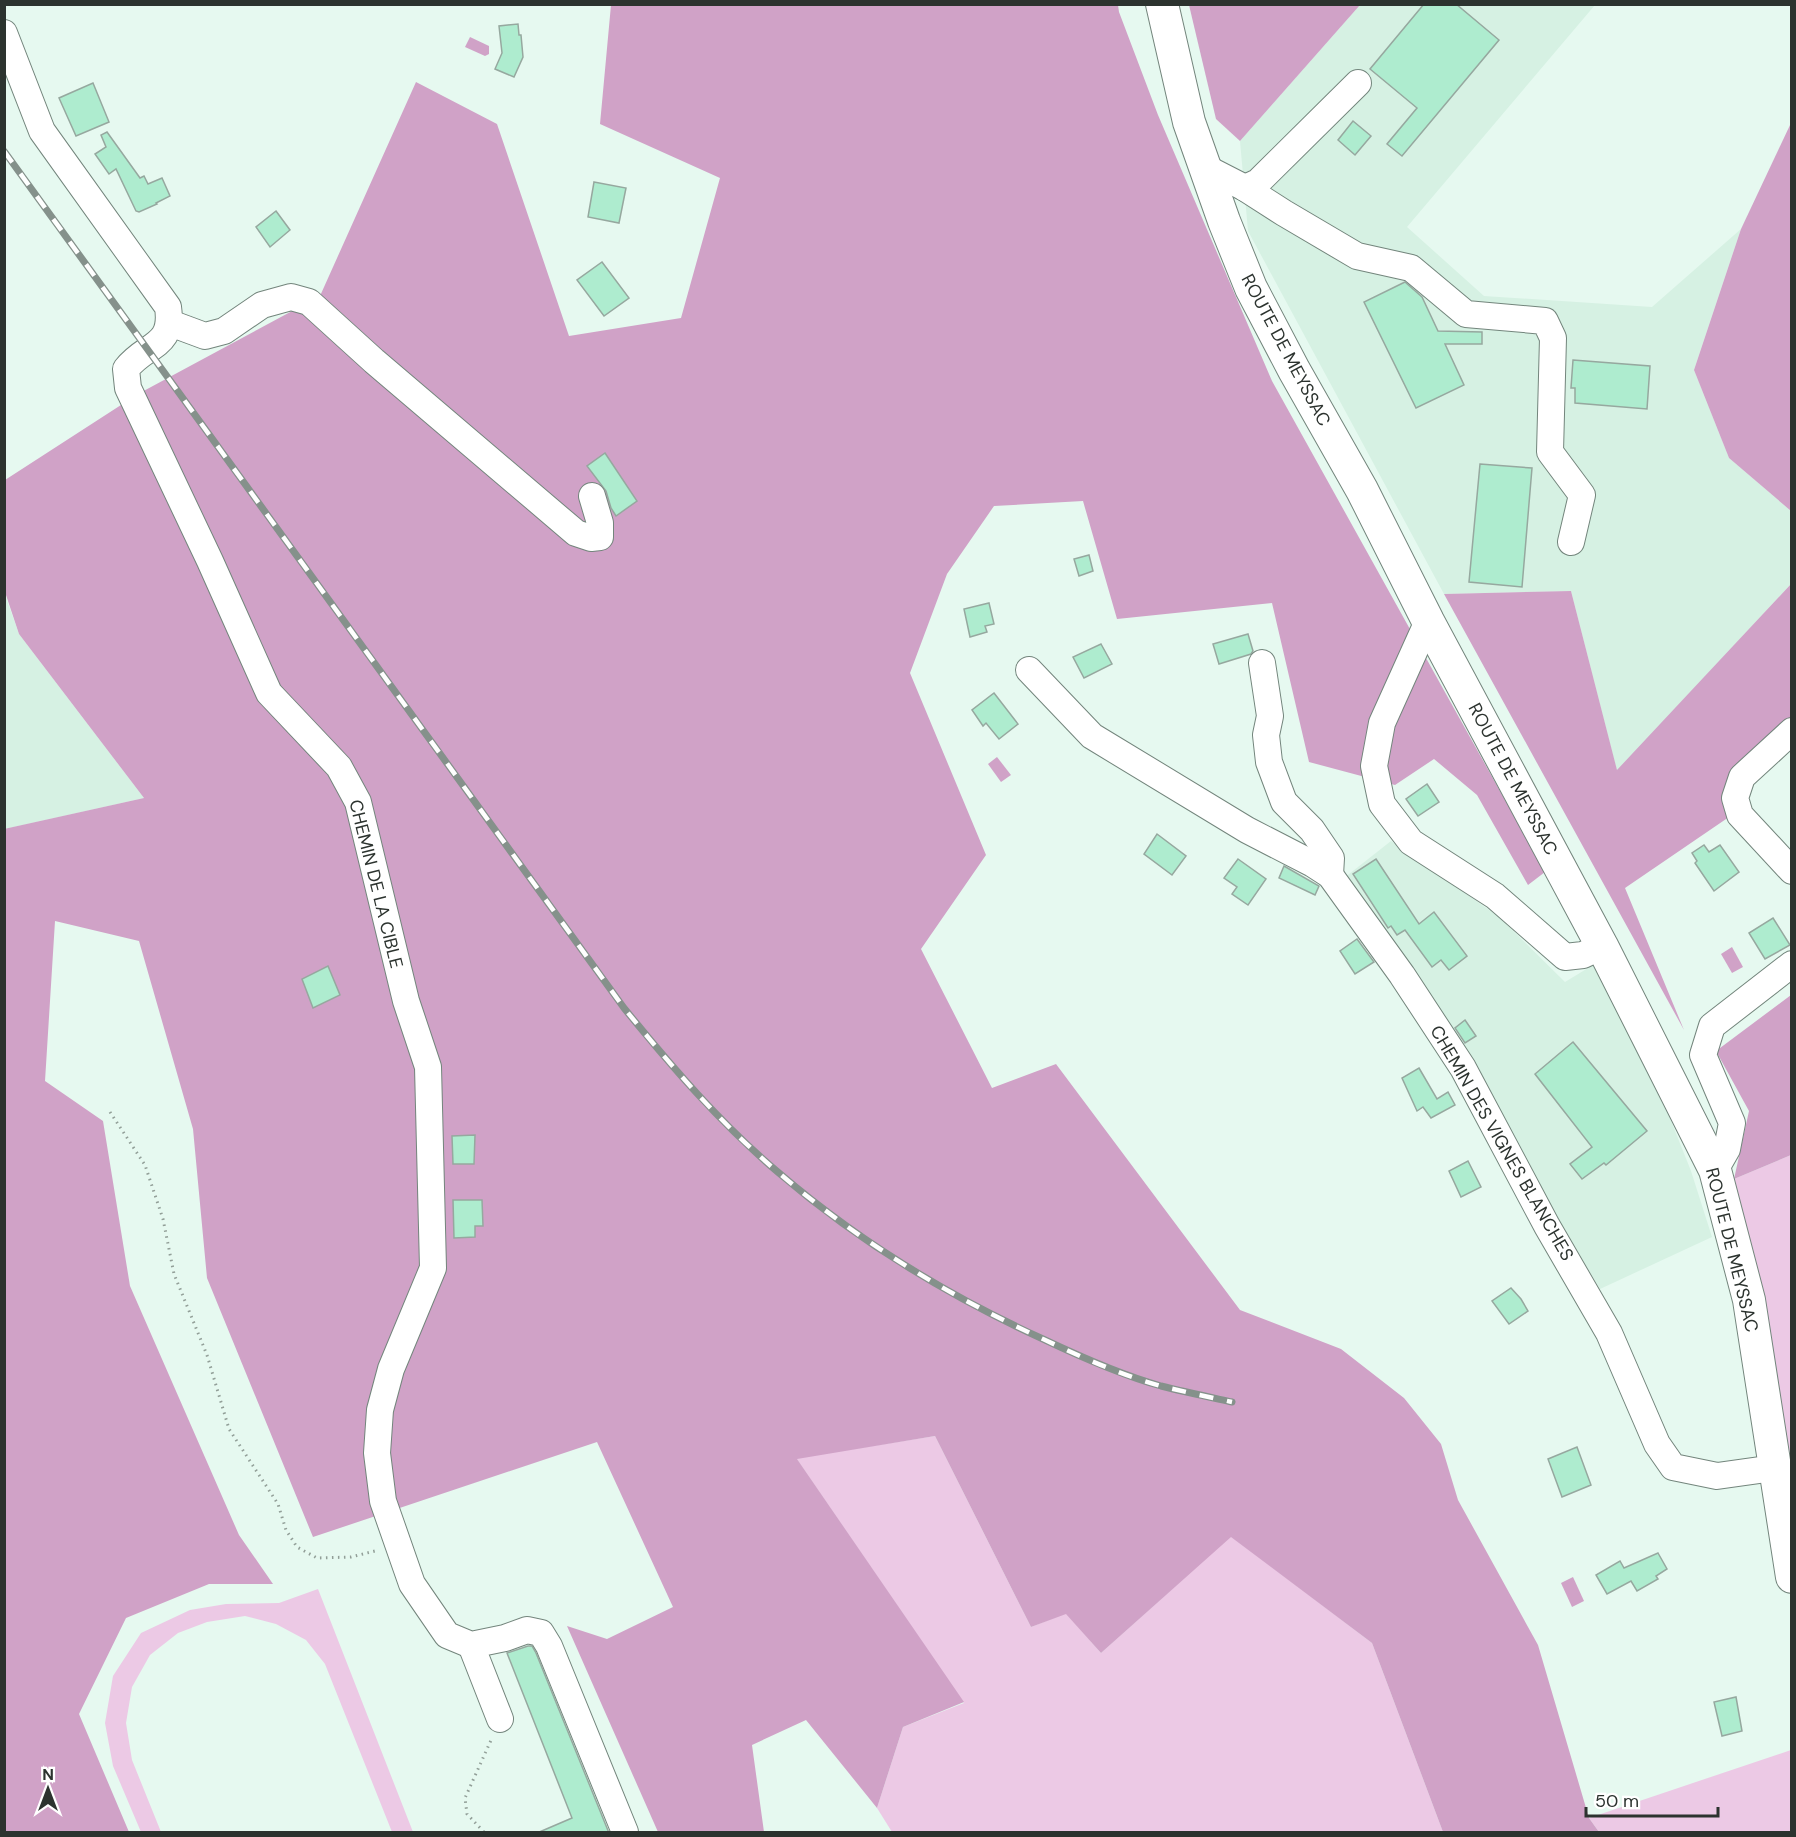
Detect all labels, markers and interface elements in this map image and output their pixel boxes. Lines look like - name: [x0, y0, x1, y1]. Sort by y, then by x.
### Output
- street label: ROUTE DE MEYSSAC: [1236, 270, 1336, 430]
- street label: ROUTE DE MEYSSAC: [1463, 699, 1563, 859]
- street label: CHEMIN DE LA CIBLE: [343, 797, 409, 971]
- street label: CHEMIN DES VIGNES BLANCHES: [1425, 1021, 1579, 1265]
- street label: ROUTE DE MEYSSAC: [1700, 1165, 1764, 1335]
- north arrow: [18, 1759, 78, 1819]
- text: N: [42, 1764, 54, 1785]
- scale bar: [1586, 1780, 1718, 1818]
- text: 50 m: [1595, 1789, 1639, 1813]

